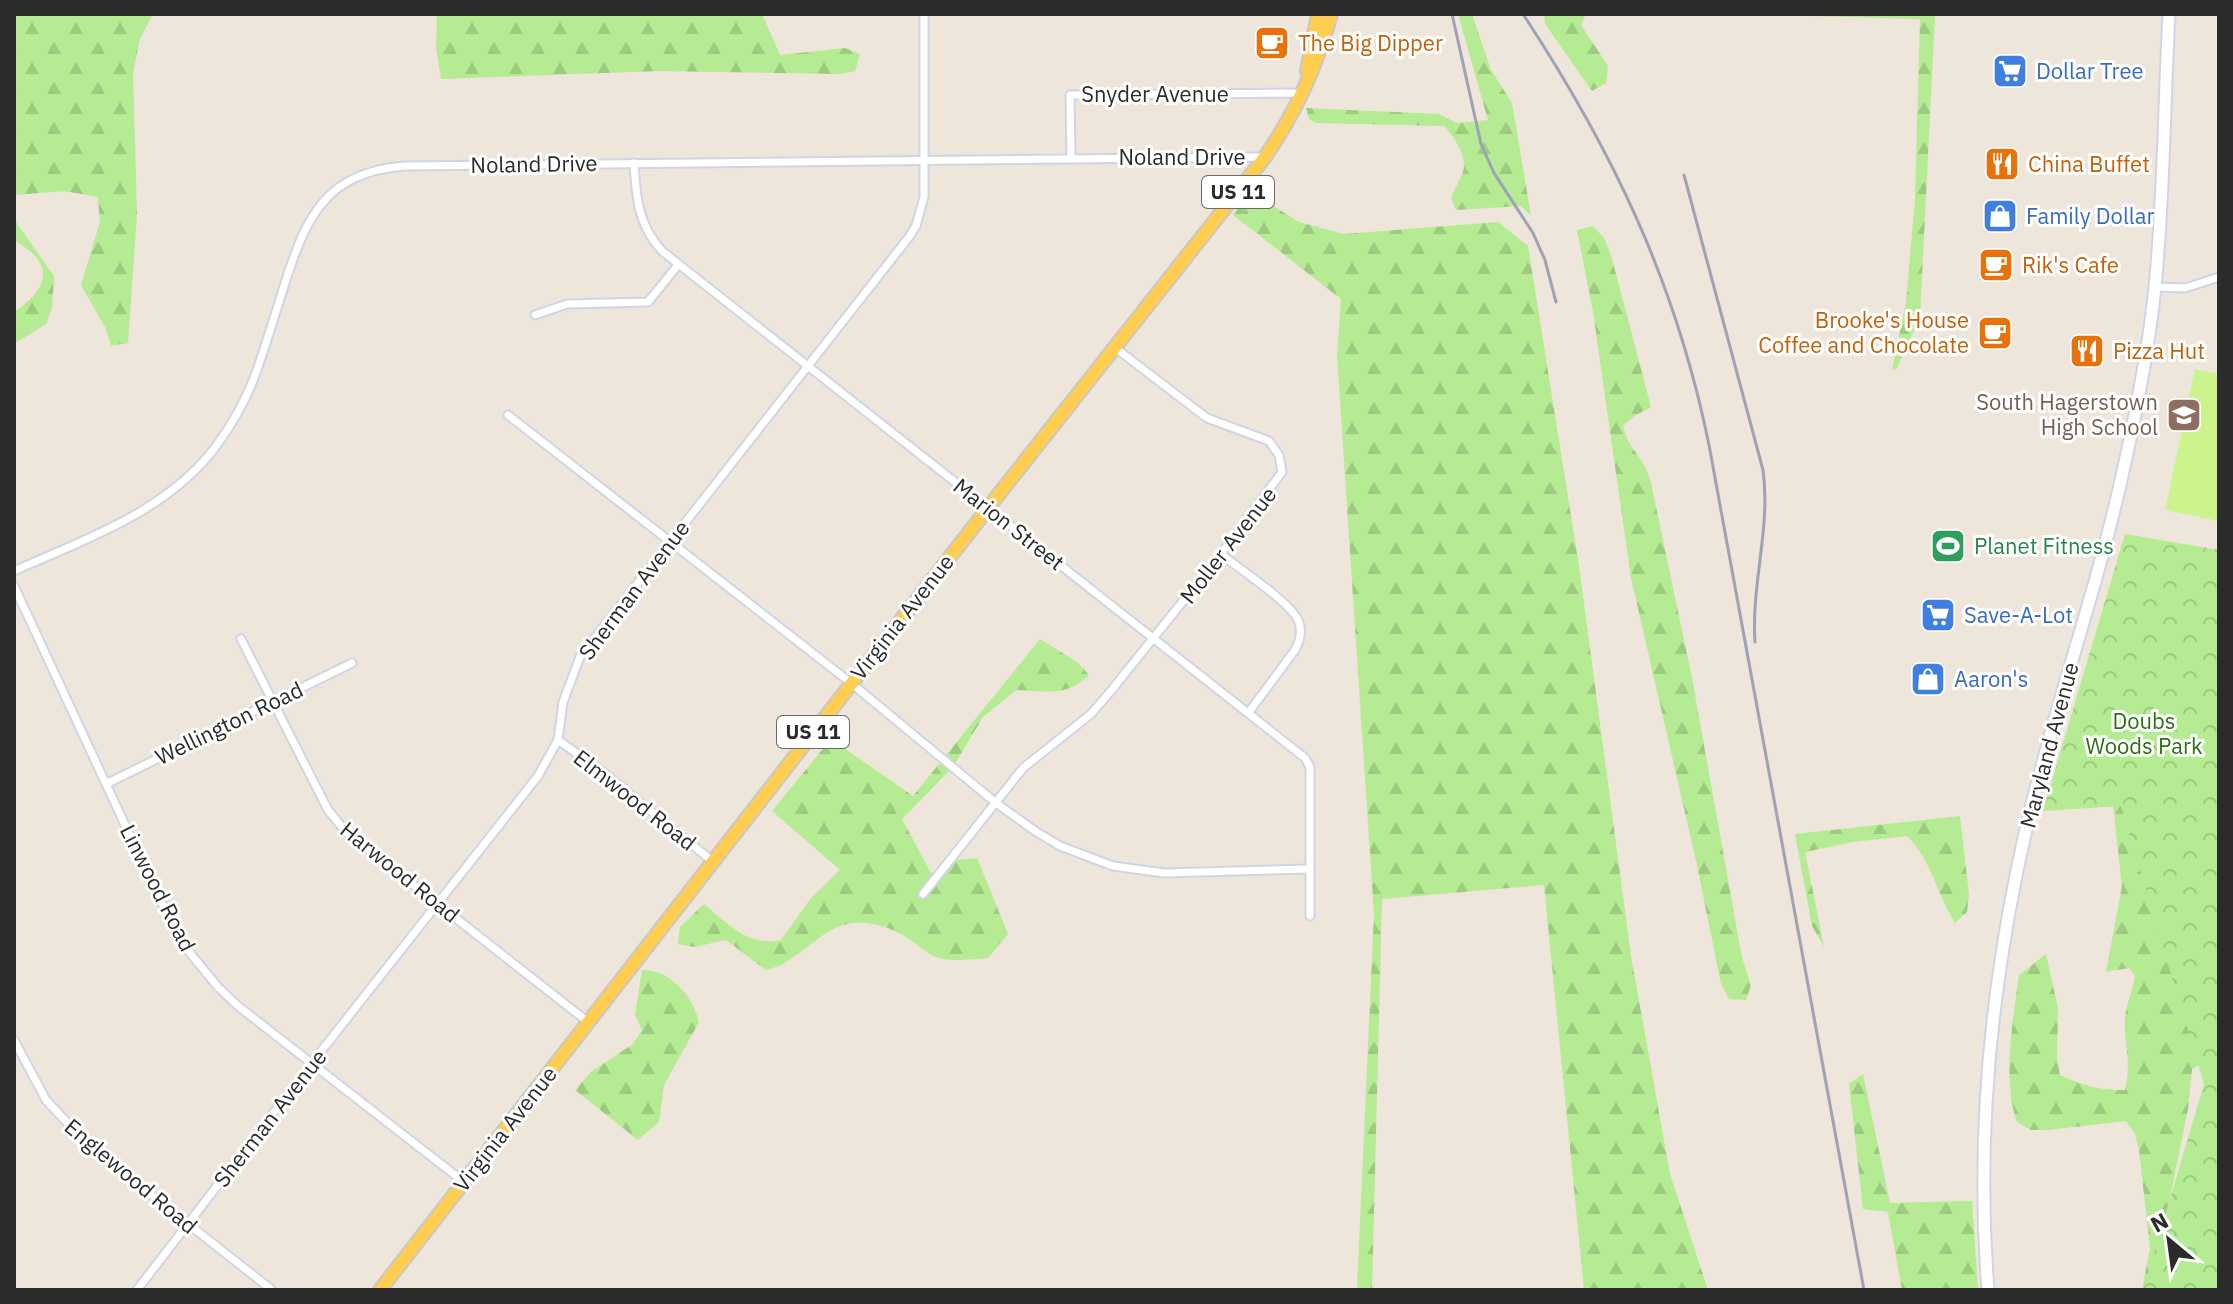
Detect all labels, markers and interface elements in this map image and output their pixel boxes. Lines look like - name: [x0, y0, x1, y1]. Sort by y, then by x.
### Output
- cafe icon: The Big Dipper: [1253, 24, 1291, 62]
- place label: The Big Dipper: [1298, 28, 1443, 57]
- supermarket icon: Dollar Tree: [1991, 52, 2029, 90]
- place label: Dollar Tree: [2036, 56, 2144, 85]
- street label: Snyder Avenue: [1081, 79, 1229, 108]
- street label: Noland Drive: [1118, 142, 1246, 171]
- restaurant icon: China Buffet: [1983, 145, 2021, 183]
- street label: Noland Drive: [470, 148, 598, 179]
- place label: China Buffet: [2028, 149, 2150, 178]
- road number: US 11: [1202, 176, 1274, 208]
- shop icon: Family Dollar: [1981, 197, 2019, 235]
- place label: Family Dollar: [2026, 201, 2155, 230]
- cafe icon: Rik's Cafe: [1977, 246, 2015, 284]
- place label: Rik's Cafe: [2022, 250, 2119, 279]
- place label: Brooke's House Coffee and Chocolate: [1758, 305, 1969, 359]
- cafe icon: Brooke's House Coffee and Chocolate: [1976, 314, 2014, 352]
- restaurant icon: Pizza Hut: [2068, 332, 2106, 370]
- place label: Pizza Hut: [2113, 336, 2205, 365]
- place label: South Hagerstown High School: [1976, 387, 2158, 441]
- school or university icon: South Hagerstown High School: [2165, 396, 2203, 434]
- street label: Marion Street: [948, 471, 1071, 576]
- street label: Moller Avenue: [1173, 480, 1282, 609]
- street label: Sherman Avenue: [572, 514, 696, 665]
- sports icon: Planet Fitness: [1929, 527, 1967, 565]
- place label: Planet Fitness: [1974, 531, 2114, 560]
- street label: Virginia Avenue: [843, 548, 960, 686]
- supermarket icon: Save-A-Lot: [1919, 596, 1957, 634]
- place label: Save-A-Lot: [1964, 600, 2073, 629]
- street label: Maryland Avenue: [2012, 659, 2085, 831]
- shop icon: Aaron's: [1909, 660, 1947, 698]
- place label: Aaron's: [1954, 664, 2028, 693]
- street label: Wellington Road: [150, 674, 308, 771]
- park label: Doubs Woods Park: [2085, 706, 2203, 760]
- road number: US 11: [777, 716, 849, 748]
- street label: Elmwood Road: [568, 743, 702, 857]
- street label: Harwood Road: [335, 815, 466, 929]
- street label: Linwood Road: [114, 819, 203, 956]
- street label: Sherman Avenue: [207, 1043, 333, 1193]
- street label: Virginia Avenue: [446, 1060, 563, 1198]
- street label: Englewood Road: [59, 1112, 204, 1240]
- north arrow: [2129, 1200, 2209, 1280]
- text: N: [2145, 1206, 2173, 1239]

